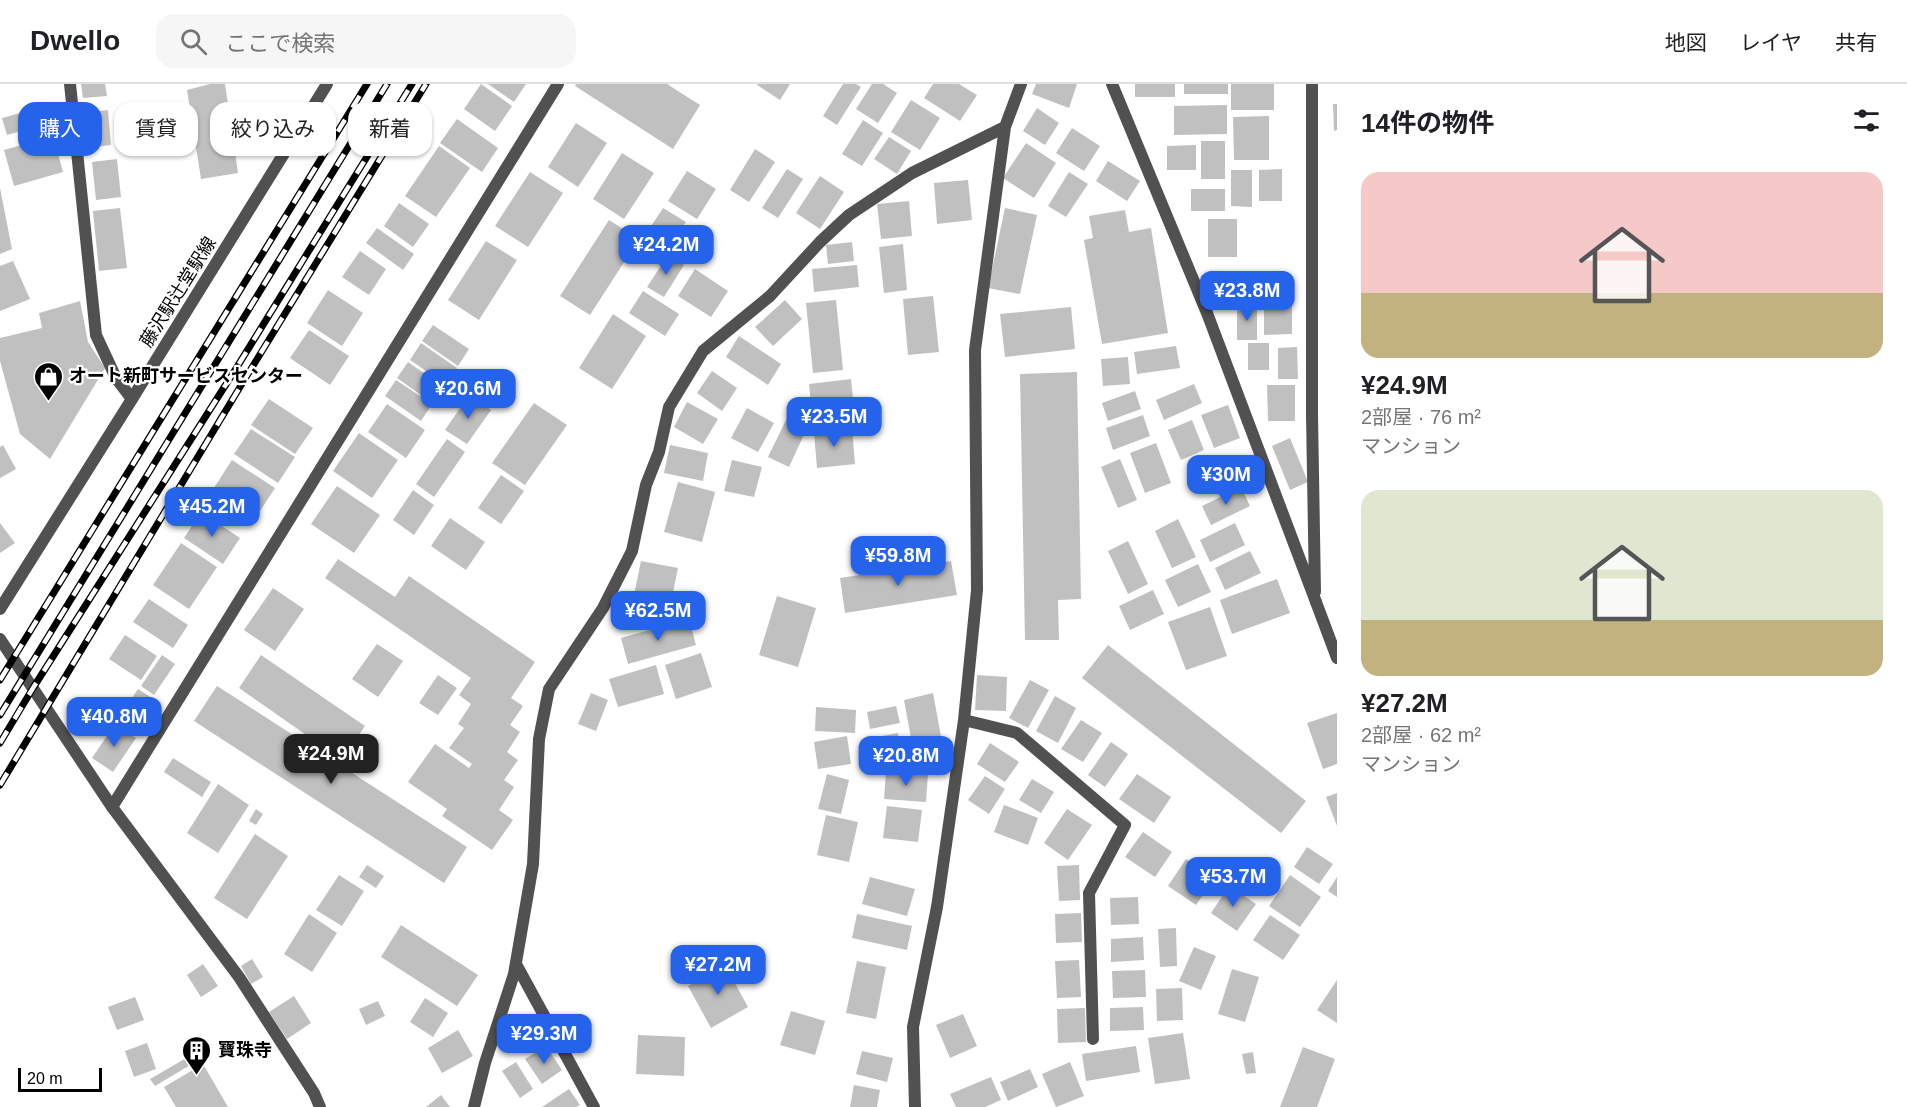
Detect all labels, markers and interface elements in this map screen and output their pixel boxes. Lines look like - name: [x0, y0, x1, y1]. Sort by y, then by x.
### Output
- search box: [156, 14, 576, 68]
- text: Dwello: [30, 25, 120, 56]
- icon: search: [177, 25, 210, 58]
- text: ここで検索: [225, 31, 335, 56]
- text: 地図: [1665, 31, 1707, 54]
- text: レイヤ: [1740, 31, 1802, 54]
- text: 共有: [1835, 31, 1877, 54]
- chip: 購入: [18, 102, 102, 156]
- chip: 賃貸: [114, 102, 198, 156]
- chip: 絞り込み: [210, 102, 336, 156]
- chip: 新着: [348, 102, 432, 156]
- icon: filters: [1850, 104, 1883, 137]
- text: 14件の物件: [1361, 108, 1494, 138]
- icon: home: [1568, 211, 1676, 319]
- pin: ¥24.2M: [617, 225, 715, 276]
- street label: 藤沢駅辻堂駅線: [136, 233, 220, 351]
- text: ¥24.2M: [633, 233, 699, 255]
- pin: ¥23.8M: [1198, 271, 1296, 322]
- text: ¥23.8M: [1214, 279, 1280, 301]
- shop icon: オート新町サービスセンター: [32, 360, 64, 402]
- place label: オート新町サービスセンター: [69, 366, 303, 386]
- pin: ¥20.6M: [419, 369, 517, 420]
- text: ¥24.9M: [1361, 370, 1448, 400]
- text: ¥20.6M: [435, 377, 501, 399]
- pin: ¥23.5M: [785, 397, 883, 448]
- text: ¥23.5M: [801, 405, 867, 427]
- text: 2部屋 · 76 m²: [1361, 406, 1481, 428]
- text: マンション: [1361, 435, 1461, 457]
- pin: ¥30M: [1190, 455, 1262, 506]
- text: ¥30M: [1201, 463, 1251, 485]
- pin: ¥45.2M: [163, 487, 261, 538]
- text: ¥45.2M: [179, 495, 245, 517]
- icon: home: [1568, 529, 1676, 637]
- pin: ¥59.8M: [849, 536, 947, 587]
- text: ¥59.8M: [865, 544, 931, 566]
- pin: ¥62.5M: [609, 591, 707, 642]
- text: ¥62.5M: [625, 599, 691, 621]
- text: ¥27.2M: [1361, 688, 1448, 718]
- pin: ¥40.8M: [65, 697, 163, 748]
- text: ¥40.8M: [81, 705, 147, 727]
- text: 2部屋 · 62 m²: [1361, 724, 1481, 746]
- pin: ¥24.9M: [282, 734, 380, 785]
- pin: ¥20.8M: [857, 736, 955, 787]
- text: ¥24.9M: [298, 742, 364, 764]
- text: ¥20.8M: [873, 744, 939, 766]
- text: マンション: [1361, 753, 1461, 775]
- pin: ¥53.7M: [1184, 857, 1282, 908]
- text: ¥53.7M: [1200, 865, 1266, 887]
- pin: ¥27.2M: [669, 945, 767, 996]
- text: ¥27.2M: [685, 953, 751, 975]
- pin: ¥29.3M: [495, 1014, 593, 1065]
- text: ¥29.3M: [511, 1022, 577, 1044]
- building icon: 寶珠寺: [181, 1034, 213, 1076]
- place label: 寶珠寺: [218, 1040, 272, 1060]
- scale bar: [18, 1065, 102, 1092]
- text: 20 m: [27, 1070, 63, 1087]

